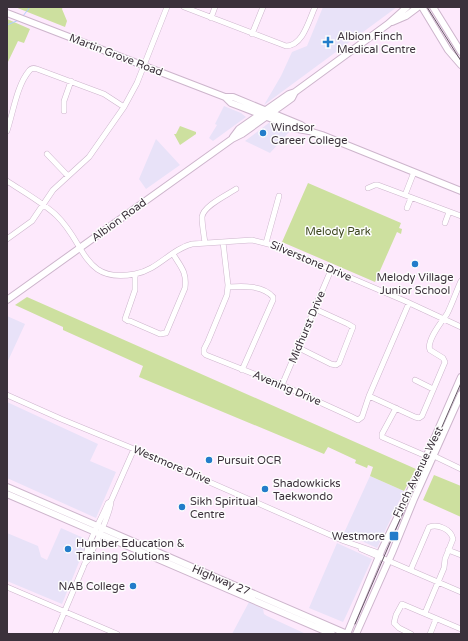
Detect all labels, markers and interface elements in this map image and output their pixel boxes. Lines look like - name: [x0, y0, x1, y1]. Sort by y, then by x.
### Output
- place label: Albion Finch Medical Centre: [337, 30, 416, 56]
- street label: Martin Grove Road: [67, 31, 165, 79]
- marker: Albion Finch Medical Centre: [322, 36, 334, 48]
- place label: Windsor Career College: [271, 121, 347, 147]
- marker: Windsor Career College: [258, 128, 268, 138]
- street label: Albion Road: [89, 196, 149, 244]
- park label: Melody Park: [305, 225, 371, 238]
- street label: Silverstone Drive: [268, 238, 354, 284]
- marker: Melody Village Junior School: [410, 259, 420, 269]
- place label: Melody Village Junior School: [377, 271, 453, 297]
- street label: Midhurst Drive: [286, 289, 328, 365]
- street label: Avening Drive: [251, 368, 323, 408]
- street label: Finch Avenue West: [390, 424, 446, 520]
- street label: Westmore Drive: [131, 443, 213, 487]
- place label: Pursuit OCR: [217, 454, 282, 467]
- marker: Pursuit OCR: [204, 455, 214, 465]
- place label: Shadowkicks Taekwondo: [273, 477, 341, 503]
- marker: Shadowkicks Taekwondo: [260, 484, 270, 494]
- place label: Sikh Spiritual Centre: [190, 495, 258, 521]
- marker: Sikh Spiritual Centre: [177, 502, 187, 512]
- place label: Westmore: [332, 530, 385, 543]
- marker: Westmore: [388, 530, 400, 542]
- place label: Humber Education & Training Solutions: [76, 537, 185, 563]
- marker: Humber Education & Training Solutions: [63, 544, 73, 554]
- street label: Highway 27: [190, 562, 252, 598]
- place label: NAB College: [58, 580, 125, 593]
- marker: NAB College: [128, 581, 138, 591]

